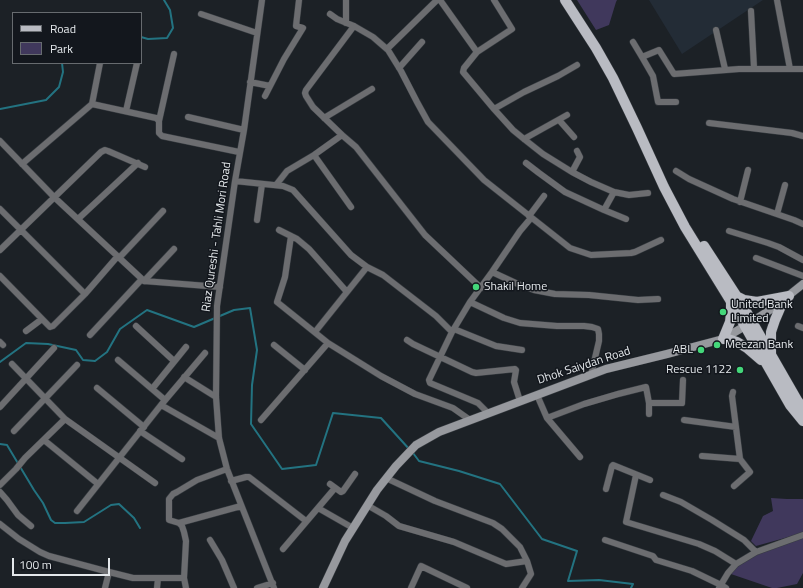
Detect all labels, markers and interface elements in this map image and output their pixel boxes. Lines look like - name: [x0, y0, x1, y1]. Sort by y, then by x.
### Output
- legend: [12, 12, 142, 64]
- text: Road: [50, 19, 76, 38]
- text: Park: [50, 39, 73, 58]
- street label: Riaz Qureshi - Tahli Mori Road: [199, 161, 235, 313]
- place label: Shakil Home: [484, 280, 547, 294]
- marker: Shakil Home: [471, 282, 481, 292]
- place label: United Bank Limited: [731, 298, 793, 326]
- marker: United Bank Limited: [718, 307, 728, 317]
- place label: Meezan Bank: [725, 338, 793, 352]
- marker: Meezan Bank: [712, 340, 722, 350]
- place label: ABL: [673, 343, 693, 357]
- street label: Dhok Saiydan Road: [536, 344, 632, 388]
- marker: ABL: [696, 345, 706, 355]
- place label: Rescue 1122: [666, 363, 732, 377]
- marker: Rescue 1122: [735, 365, 745, 375]
- scale bar: [14, 550, 112, 576]
- text: 100 m: [19, 555, 52, 574]

